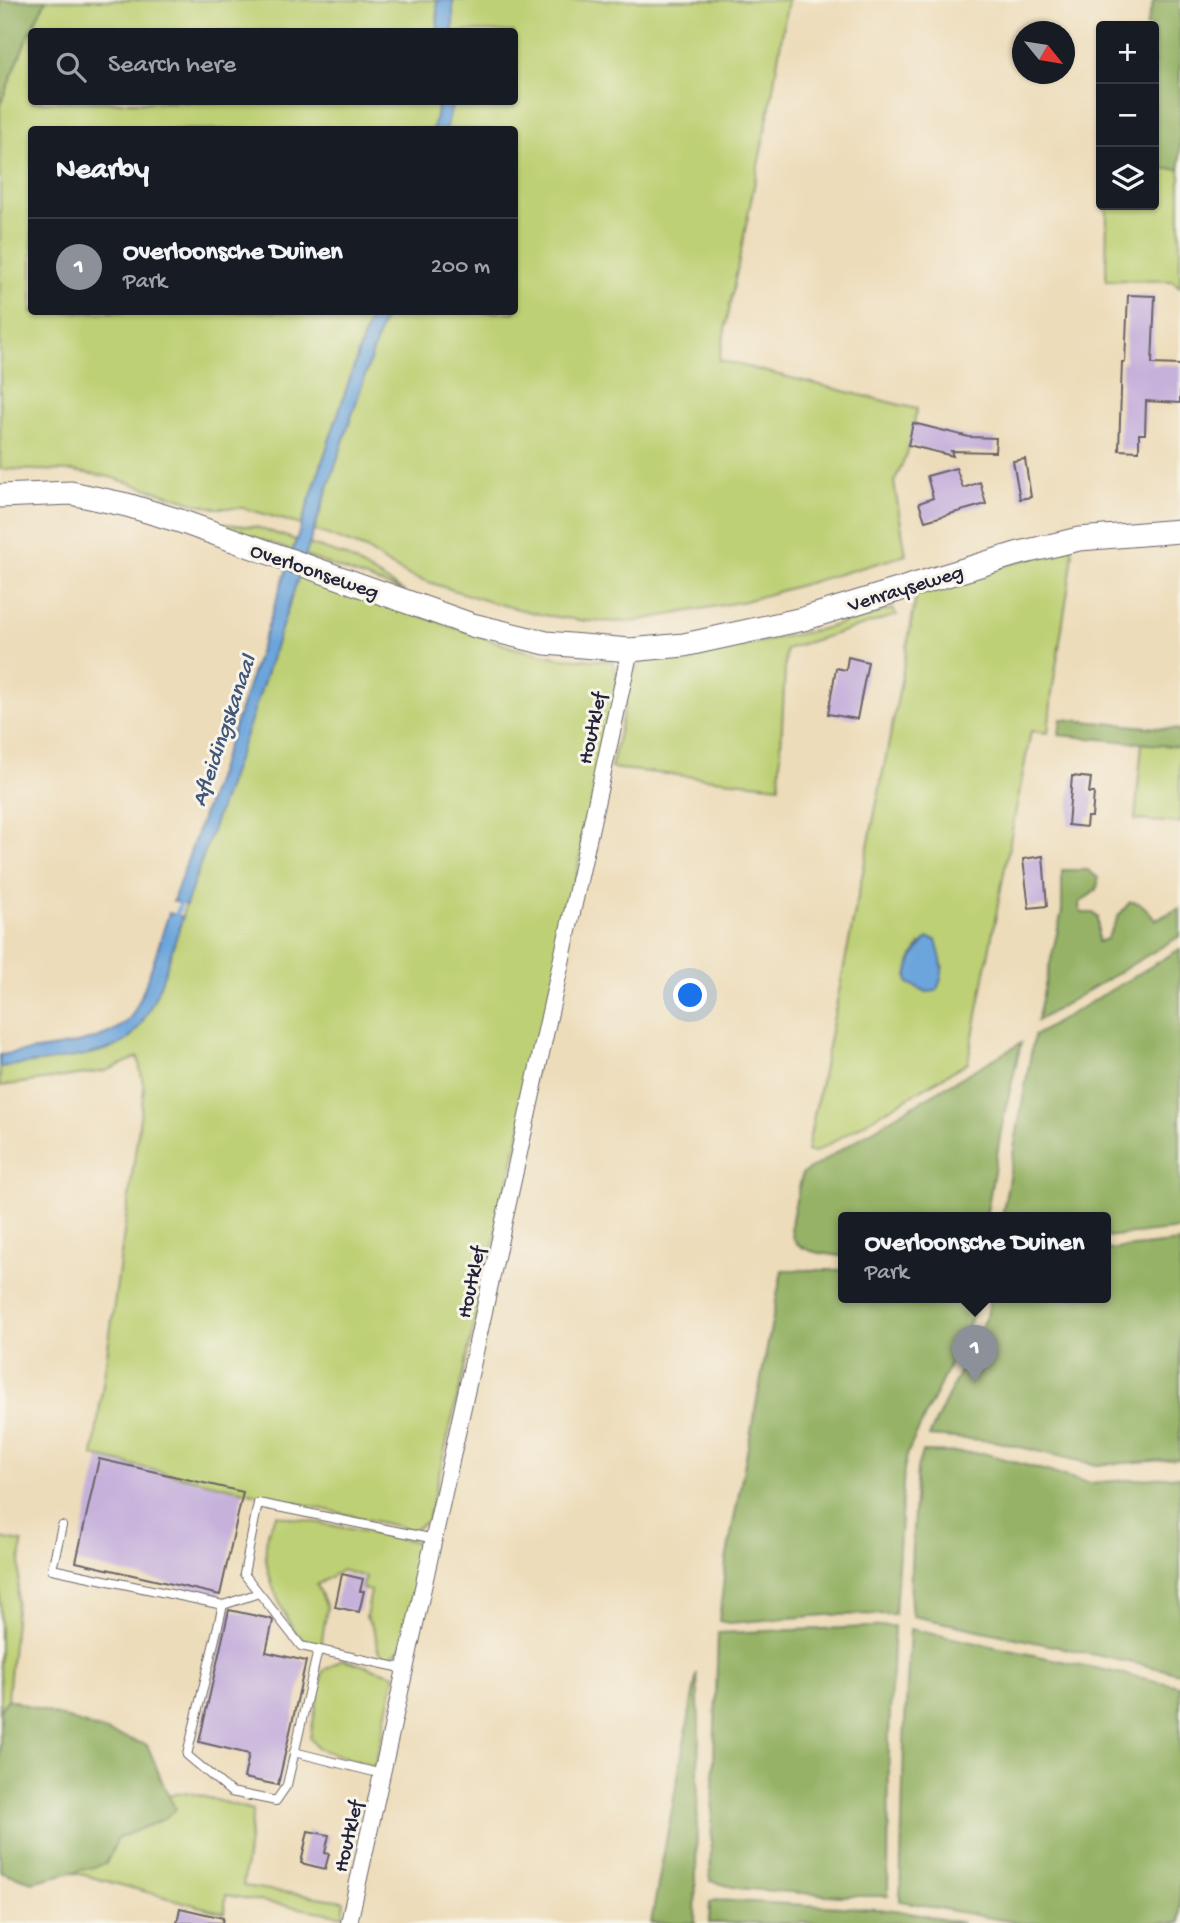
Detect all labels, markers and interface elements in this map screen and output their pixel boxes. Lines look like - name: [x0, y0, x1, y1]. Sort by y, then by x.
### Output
- north arrow: [1012, 21, 1075, 84]
- map controls: [1096, 21, 1159, 210]
- button: +: [1096, 21, 1159, 84]
- search box: [28, 28, 518, 105]
- icon: search: [52, 48, 90, 86]
- text: Search here: [108, 51, 236, 82]
- button: −: [1096, 84, 1159, 147]
- button: layers: [1096, 147, 1159, 210]
- text: Nearby: [56, 154, 149, 189]
- text: Overloonsche Duinen: [123, 238, 343, 269]
- text: 1: [74, 254, 84, 281]
- text: 200 m: [431, 254, 490, 281]
- text: Park: [123, 269, 167, 296]
- street label: Overloonseweg: [246, 540, 381, 607]
- street label: Venrayseweg: [844, 561, 967, 620]
- water label: Afleidingskanaal: [187, 650, 264, 810]
- street label: Houtklef: [575, 689, 615, 767]
- your location: [673, 978, 707, 1012]
- popup: [838, 1212, 1111, 1303]
- text: Overloonsche Duinen: [865, 1229, 1084, 1260]
- street label: Houtklef: [454, 1243, 494, 1321]
- text: Park: [865, 1260, 909, 1287]
- pin: 1: [952, 1325, 998, 1383]
- street label: Houtklef: [330, 1797, 371, 1875]

